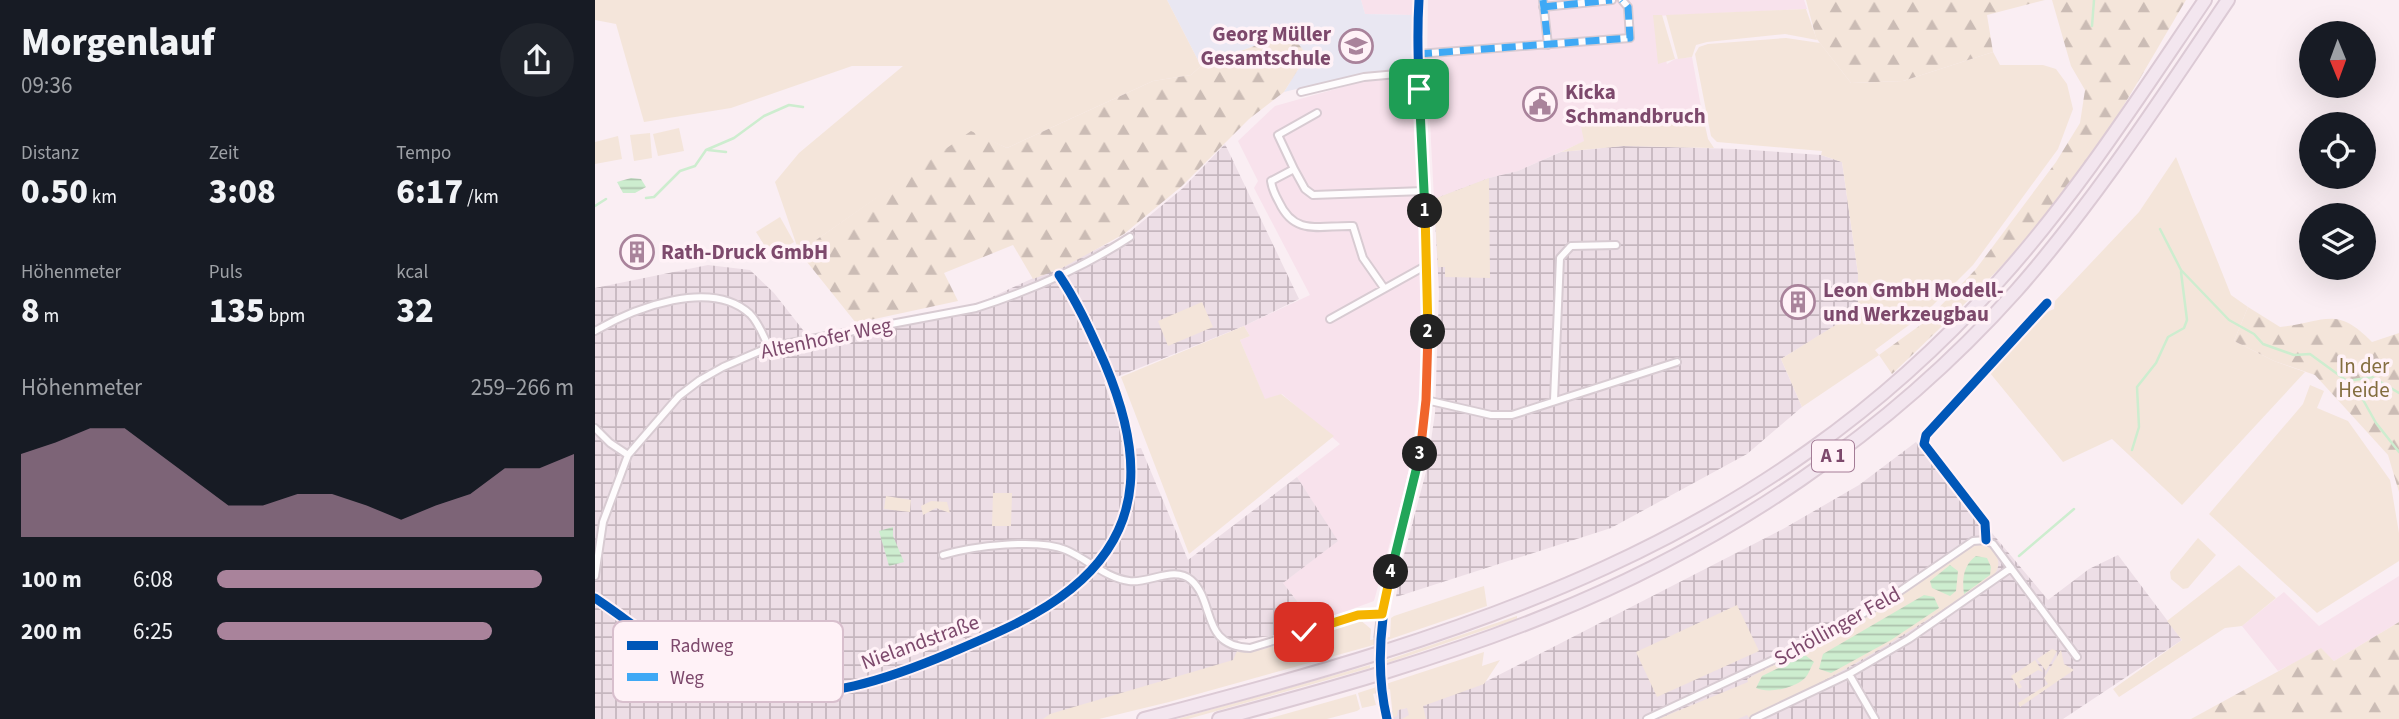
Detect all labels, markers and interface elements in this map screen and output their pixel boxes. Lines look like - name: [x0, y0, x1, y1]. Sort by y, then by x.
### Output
- text: Morgenlauf: [21, 16, 215, 70]
- place label: Georg Müller Gesamtschule: [1201, 19, 1332, 73]
- north arrow: [2299, 21, 2377, 98]
- map controls: [2299, 21, 2376, 280]
- button: share: [500, 23, 574, 97]
- school or university icon: Georg Müller Gesamtschule: [1337, 27, 1375, 65]
- pin: [1389, 59, 1449, 119]
- text: 09:36: [21, 69, 72, 102]
- icon: arrive: [1400, 70, 1438, 108]
- place label: Kicka Schmandbruch: [1565, 77, 1706, 131]
- public building icon: Kicka Schmandbruch: [1521, 85, 1559, 123]
- button: locate: [2299, 112, 2376, 189]
- text: Distanz: [21, 140, 79, 167]
- text: Zeit: [209, 140, 239, 167]
- text: Tempo: [396, 140, 451, 167]
- text: 0.50: [21, 167, 88, 217]
- text: 3:08: [209, 167, 276, 217]
- text: 6:17: [396, 167, 463, 217]
- text: km: [88, 184, 117, 211]
- text: /km: [463, 184, 499, 211]
- pin: 1: [1407, 194, 1443, 228]
- text: 1: [1419, 197, 1430, 224]
- button: layers: [2299, 203, 2376, 280]
- building icon: Rath-Druck GmbH: [618, 233, 656, 271]
- place label: Rath-Druck GmbH: [661, 237, 828, 267]
- text: Höhenmeter: [21, 259, 121, 286]
- text: Puls: [209, 259, 243, 286]
- text: kcal: [396, 259, 428, 286]
- place label: Leon GmbH Modell- und Werkzeugbau: [1823, 275, 2004, 329]
- building icon: Leon GmbH Modell- und Werkzeugbau: [1779, 283, 1817, 321]
- text: 8: [21, 286, 40, 336]
- text: 135: [209, 286, 265, 336]
- text: 32: [396, 286, 434, 336]
- text: m: [40, 303, 59, 330]
- text: bpm: [265, 303, 305, 330]
- street label: Altenhofer Weg: [758, 309, 895, 367]
- pin: 2: [1411, 314, 1445, 350]
- text: 2: [1422, 318, 1433, 345]
- park label: In der Heide: [2338, 351, 2390, 405]
- text: Höhenmeter: [21, 371, 142, 404]
- text: 259–266 m: [471, 371, 574, 404]
- pin: 3: [1403, 436, 1437, 472]
- text: 3: [1414, 440, 1425, 467]
- road number: A 1: [1812, 440, 1854, 471]
- pin: 4: [1373, 554, 1409, 590]
- text: 4: [1385, 558, 1396, 585]
- text: 100 m: [21, 563, 82, 596]
- text: 6:08: [133, 563, 173, 596]
- street label: Schöllinger Feld: [1768, 579, 1906, 673]
- pin: [1274, 602, 1334, 662]
- street label: Nielandstraße: [857, 607, 983, 677]
- icon: check: [1285, 613, 1323, 651]
- text: 200 m: [21, 615, 82, 648]
- text: 6:25: [133, 615, 173, 648]
- legend: [613, 621, 843, 702]
- text: Radweg: [670, 633, 734, 660]
- text: Weg: [670, 665, 704, 692]

